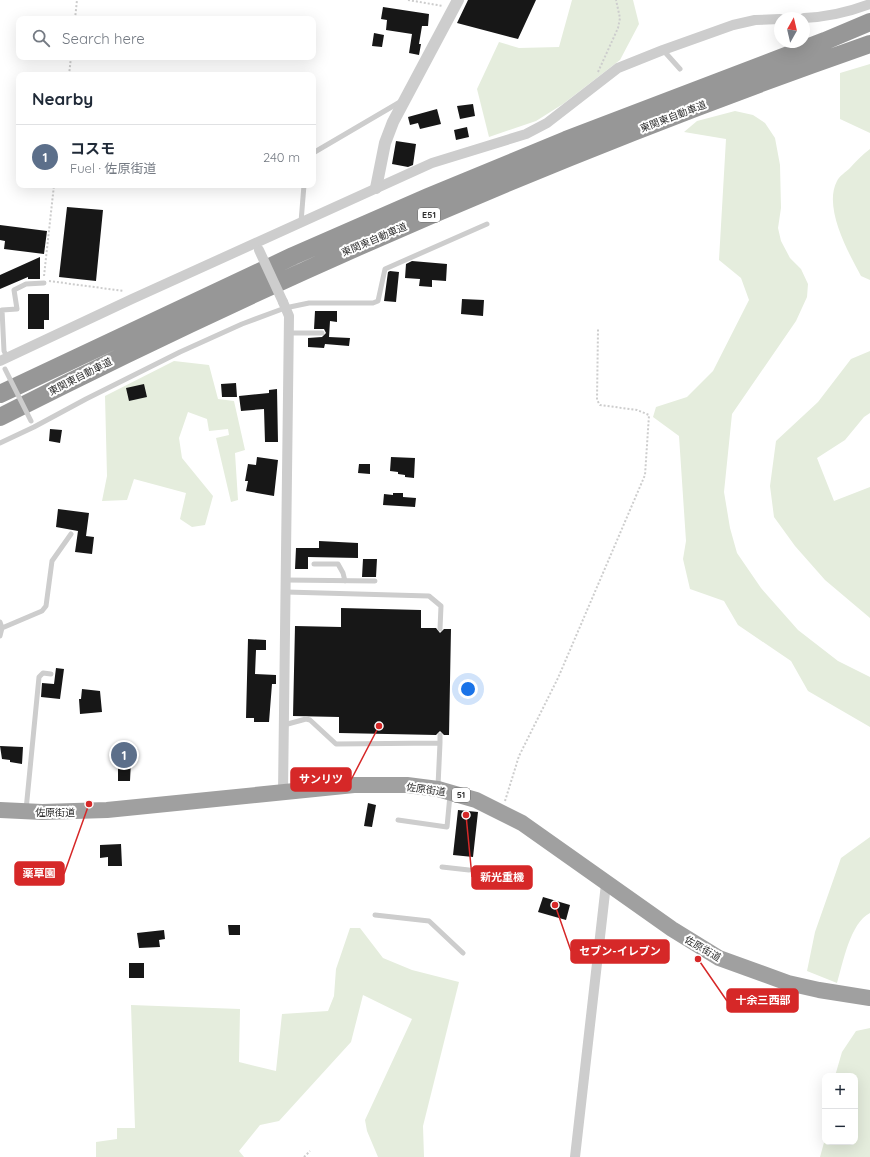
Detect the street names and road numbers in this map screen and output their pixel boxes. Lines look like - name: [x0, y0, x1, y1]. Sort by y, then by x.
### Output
- street label: 東関東自動車道: [638, 98, 708, 135]
- road number: E51: [418, 208, 440, 222]
- street label: 東関東自動車道: [339, 220, 409, 259]
- street label: 東関東自動車道: [46, 355, 114, 398]
- street label: 佐原街道: [405, 780, 447, 799]
- road number: 51: [452, 788, 470, 802]
- street label: 佐原街道: [35, 806, 75, 819]
- street label: 佐原街道: [682, 933, 723, 964]

